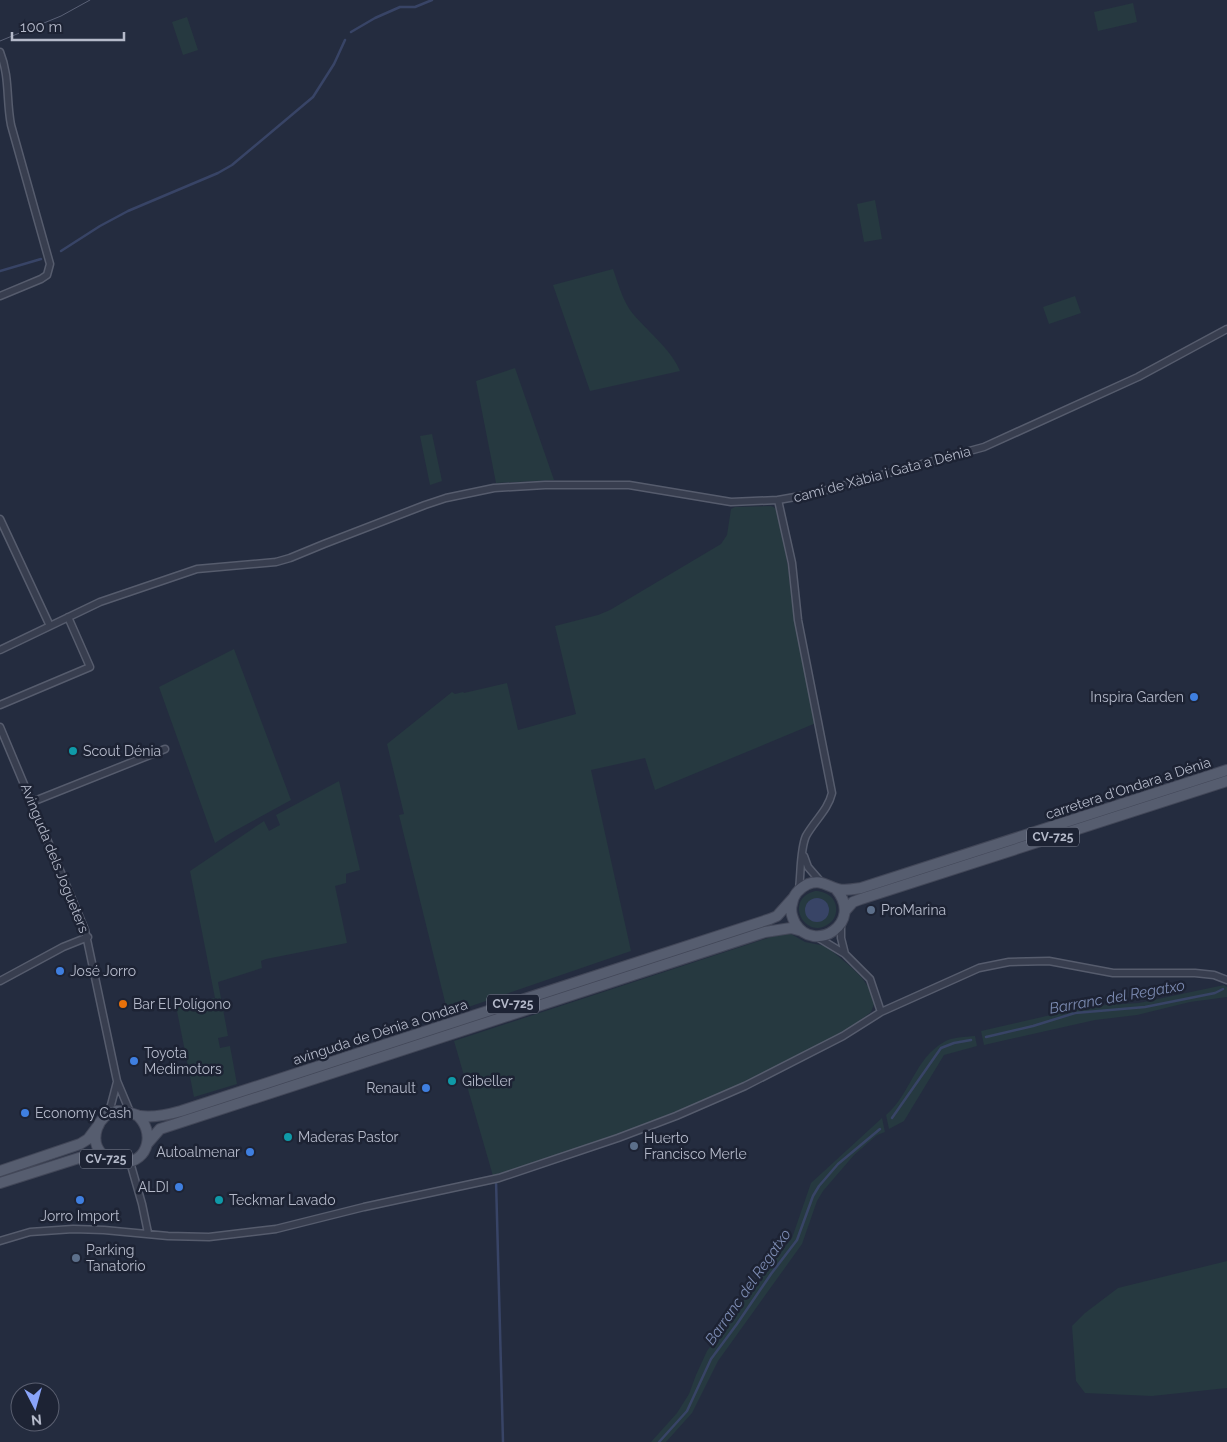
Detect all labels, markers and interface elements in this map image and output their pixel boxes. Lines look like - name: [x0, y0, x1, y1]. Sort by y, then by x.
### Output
- scale bar: [12, 10, 125, 42]
- text: 100 m: [20, 18, 62, 36]
- street label: camí de Xàbia i Gata a Dénia: [792, 443, 972, 505]
- place label: Inspira Garden: [1090, 689, 1184, 705]
- marker: Inspira Garden: [1188, 691, 1200, 703]
- place label: Scout Dénia: [83, 743, 161, 759]
- marker: Scout Dénia: [67, 745, 79, 757]
- street label: carretera d'Ondara a Dénia: [1043, 754, 1213, 822]
- street label: Avinguda dels Jogueters: [18, 781, 92, 935]
- road number: CV-725: [1027, 828, 1079, 846]
- place label: ProMarina: [881, 902, 946, 918]
- marker: ProMarina: [865, 904, 877, 916]
- place label: José Jorro: [70, 963, 136, 979]
- marker: José Jorro: [54, 965, 66, 977]
- water label: Barranc del Regatxo: [1048, 976, 1186, 1018]
- road number: CV-725: [487, 994, 539, 1014]
- place label: Bar El Polígono: [133, 996, 231, 1012]
- street label: avinguda de Dénia a Ondara: [291, 996, 469, 1068]
- marker: Bar El Polígono: [117, 998, 129, 1010]
- place label: Toyota Medimotors: [144, 1045, 222, 1077]
- marker: Toyota Medimotors: [128, 1055, 140, 1067]
- place label: Gibeller: [462, 1073, 513, 1089]
- marker: Gibeller: [446, 1075, 458, 1087]
- place label: Renault: [366, 1080, 416, 1096]
- marker: Renault: [420, 1082, 432, 1094]
- place label: Economy Cash: [35, 1105, 131, 1121]
- marker: Economy Cash: [19, 1107, 31, 1119]
- place label: Maderas Pastor: [298, 1129, 399, 1145]
- place label: Huerto Francisco Merle: [644, 1130, 747, 1162]
- marker: Maderas Pastor: [282, 1131, 294, 1143]
- marker: Huerto Francisco Merle: [628, 1140, 640, 1152]
- place label: Autoalmenar: [156, 1144, 240, 1160]
- marker: Autoalmenar: [244, 1146, 256, 1158]
- road number: CV-725: [80, 1150, 132, 1168]
- place label: ALDI: [138, 1179, 169, 1195]
- marker: ALDI: [173, 1181, 185, 1193]
- place label: Teckmar Lavado: [229, 1192, 335, 1208]
- marker: Jorro Import: [74, 1194, 86, 1206]
- marker: Teckmar Lavado: [213, 1194, 225, 1206]
- place label: Jorro Import: [40, 1208, 120, 1224]
- water label: Barranc del Regatxo: [701, 1226, 795, 1348]
- place label: Parking Tanatorio: [86, 1242, 146, 1274]
- marker: Parking Tanatorio: [70, 1252, 82, 1264]
- north arrow: [10, 1382, 60, 1432]
- text: N: [30, 1411, 43, 1428]

